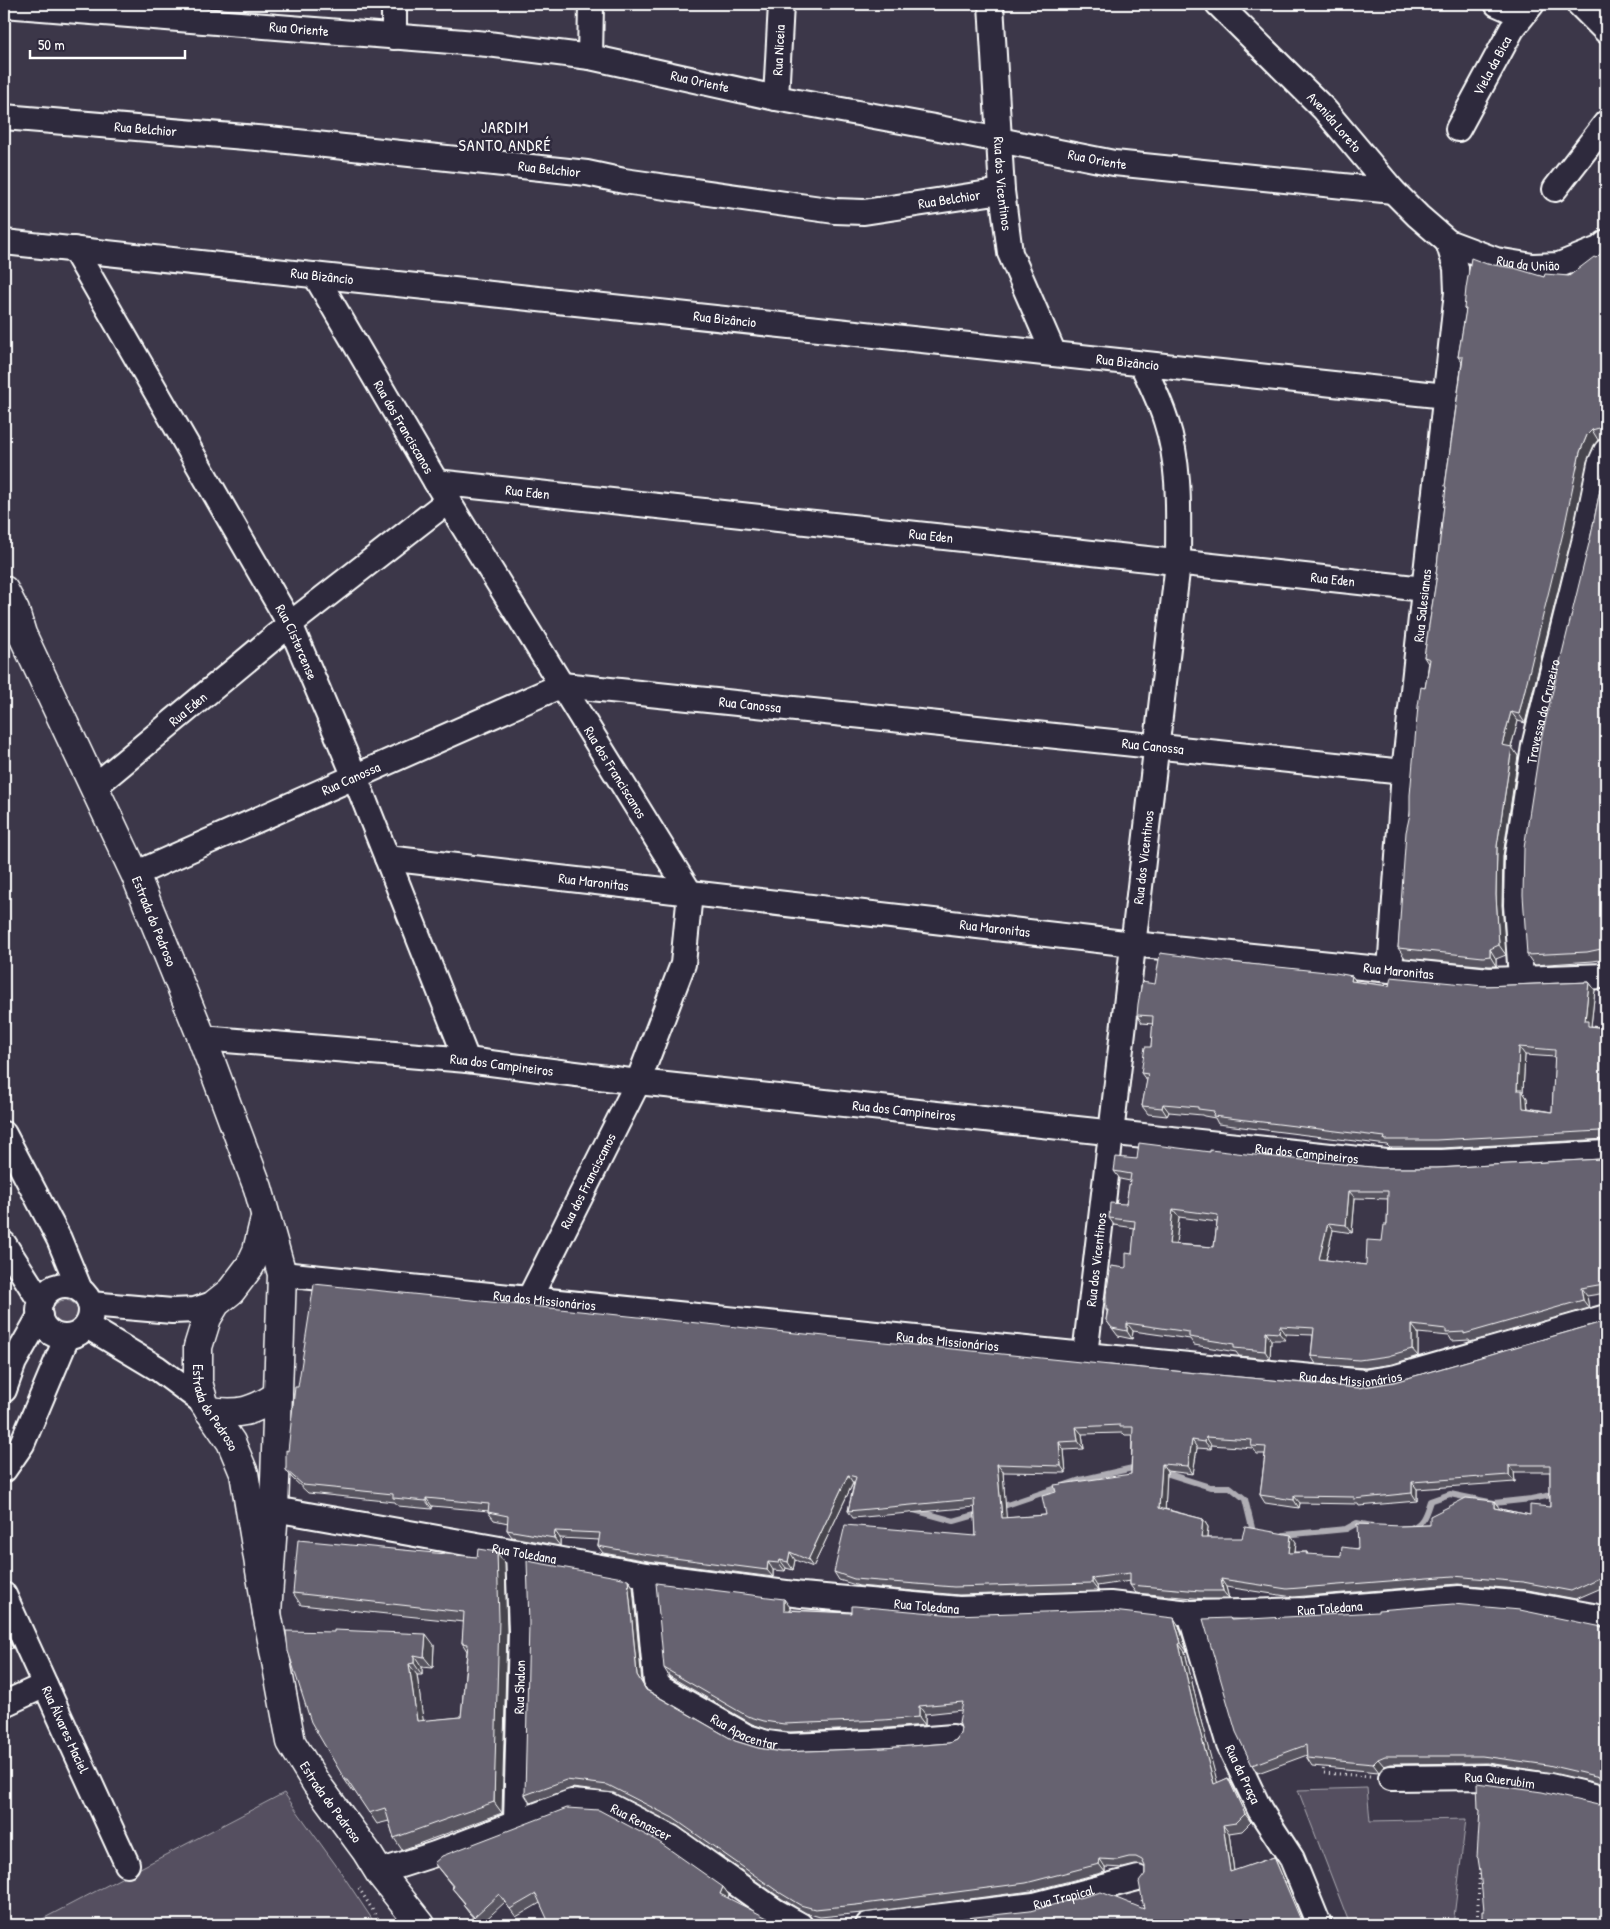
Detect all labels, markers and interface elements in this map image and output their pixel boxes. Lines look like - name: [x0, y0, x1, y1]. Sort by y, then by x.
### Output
- street label: Rua Oriente: [269, 16, 330, 40]
- street label: Rua Niceia: [767, 24, 789, 76]
- scale bar: [30, 28, 185, 60]
- street label: Viela da Bica: [1468, 32, 1516, 98]
- text: 50 m: [38, 34, 65, 55]
- street label: Rua Oriente: [669, 65, 732, 97]
- street label: Avenida Loreto: [1303, 88, 1367, 156]
- street label: Rua Belchior: [114, 116, 178, 140]
- district label: JARDIM SANTO ANDRÉ: [459, 116, 551, 156]
- street label: Rua dos Vicentinos: [990, 136, 1017, 232]
- street label: Rua Oriente: [1066, 144, 1128, 173]
- street label: Rua Belchior: [517, 156, 582, 181]
- street label: Rua Belchior: [917, 184, 982, 213]
- street label: Rua da União: [1495, 250, 1560, 275]
- street label: Rua Bizâncio: [290, 263, 355, 288]
- street label: Rua Bizâncio: [693, 306, 758, 331]
- street label: Rua Bizâncio: [1095, 349, 1160, 374]
- street label: Rua dos Franciscanos: [370, 376, 439, 477]
- street label: Rua Eden: [504, 480, 551, 503]
- street label: Rua Eden: [908, 523, 954, 547]
- street label: Rua Eden: [1310, 567, 1356, 590]
- street label: Rua Salesianas: [1408, 568, 1435, 643]
- street label: Rua Cistercense: [272, 601, 323, 683]
- street label: Travessa do Cruzeiro: [1521, 657, 1564, 765]
- street label: Rua Eden: [164, 687, 211, 730]
- street label: Rua Canossa: [718, 691, 782, 717]
- street label: Rua dos Franciscanos: [580, 722, 652, 822]
- street label: Rua Canossa: [1121, 733, 1185, 758]
- street label: Rua Canossa: [318, 757, 383, 799]
- street label: Rua dos Vicentinos: [1128, 809, 1158, 905]
- street label: Rua Maronitas: [557, 868, 630, 895]
- street label: Estrada do Pedroso: [128, 873, 182, 969]
- street label: Rua Maronitas: [959, 914, 1031, 941]
- street label: Rua Maronitas: [1363, 957, 1435, 983]
- street label: Rua dos Campineiros: [450, 1049, 555, 1080]
- street label: Rua dos Campineiros: [852, 1095, 957, 1125]
- street label: Rua dos Franciscanos: [555, 1130, 620, 1232]
- street label: Rua dos Campineiros: [1254, 1138, 1360, 1168]
- street label: Rua dos Vicentinos: [1081, 1212, 1111, 1307]
- street label: Rua dos Missionários: [493, 1285, 597, 1315]
- street label: Rua dos Missionários: [896, 1326, 1000, 1355]
- street label: Estrada do Pedroso: [189, 1364, 244, 1454]
- street label: Rua dos Missionários: [1299, 1366, 1404, 1391]
- street label: Rua Toledana: [491, 1538, 559, 1568]
- street label: Rua Toledana: [894, 1593, 960, 1618]
- street label: Rua Toledana: [1297, 1596, 1363, 1619]
- street label: Rua Shalon: [509, 1660, 529, 1714]
- street label: Rua Álvares Maciel: [38, 1683, 94, 1776]
- street label: Rua Apacentar: [707, 1708, 780, 1753]
- street label: Rua da Praça: [1221, 1741, 1266, 1807]
- street label: Estrada do Pedroso: [296, 1757, 367, 1847]
- street label: Rua Querubim: [1465, 1767, 1536, 1793]
- street label: Rua Renascer: [608, 1798, 676, 1846]
- street label: Rua Tropical: [1031, 1880, 1096, 1914]

